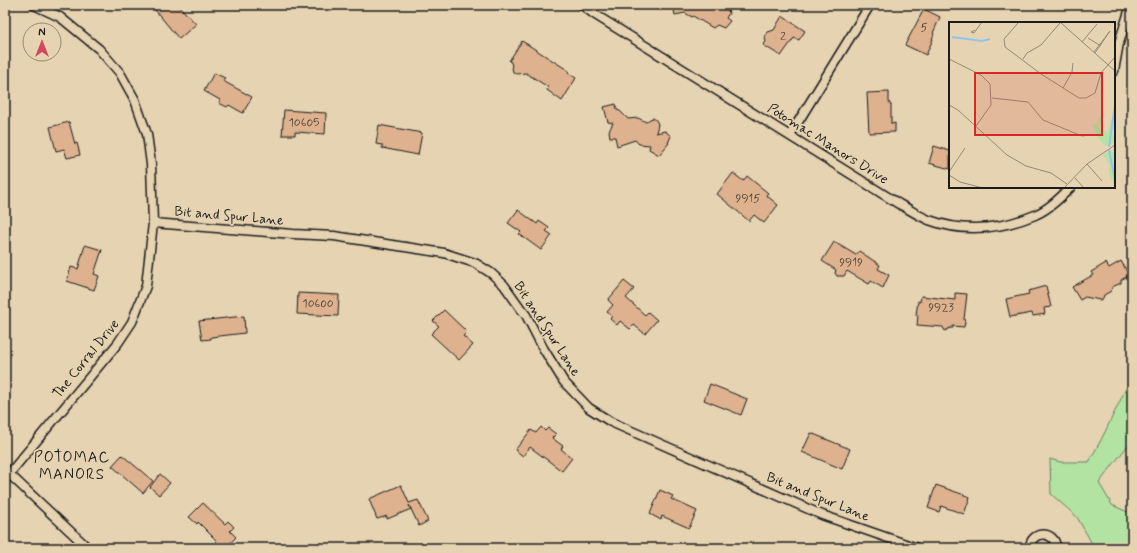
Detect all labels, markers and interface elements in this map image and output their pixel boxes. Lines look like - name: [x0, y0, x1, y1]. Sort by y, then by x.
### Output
- house number: 5: [920, 20, 928, 36]
- north arrow: [22, 22, 62, 62]
- inset map: [949, 22, 1115, 188]
- text: N: [38, 26, 46, 40]
- house number: 2: [780, 29, 786, 45]
- street label: Potomac Manors Drive: [764, 99, 892, 189]
- house number: 10605: [289, 115, 319, 131]
- house number: 9915: [736, 191, 760, 207]
- street label: Bit and Spur Lane: [174, 202, 285, 230]
- house number: 9919: [839, 255, 863, 271]
- street label: Bit and Spur Lane: [510, 278, 585, 380]
- house number: 10600: [302, 296, 334, 312]
- house number: 9923: [928, 300, 954, 316]
- street label: The Corral Drive: [49, 316, 123, 402]
- district label: POTOMAC MANORS: [34, 448, 110, 485]
- street label: Bit and Spur Lane: [764, 468, 873, 526]

